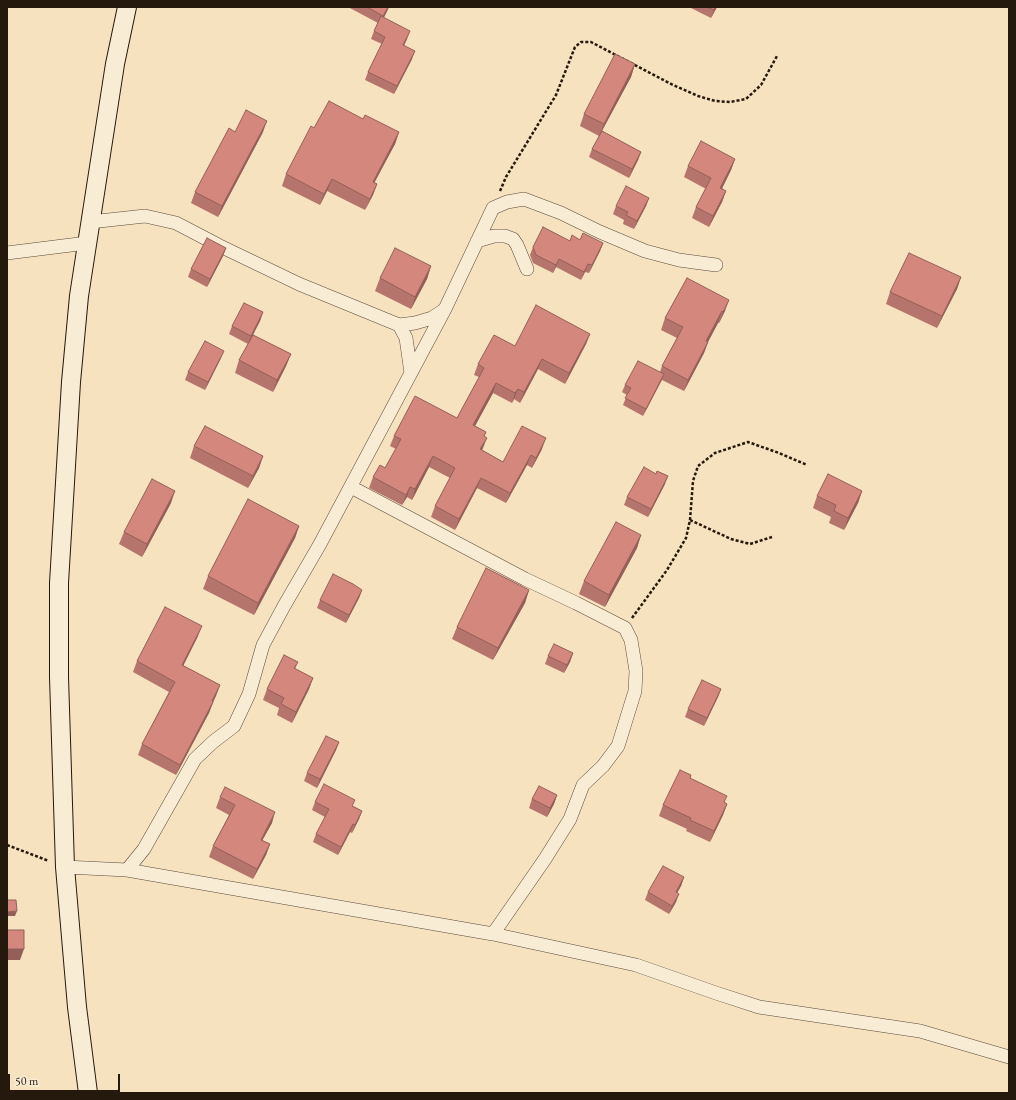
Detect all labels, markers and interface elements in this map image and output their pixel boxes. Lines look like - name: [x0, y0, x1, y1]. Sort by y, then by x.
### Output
- scale bar: [10, 1066, 122, 1092]
- text: 50 m: [15, 1073, 38, 1089]

